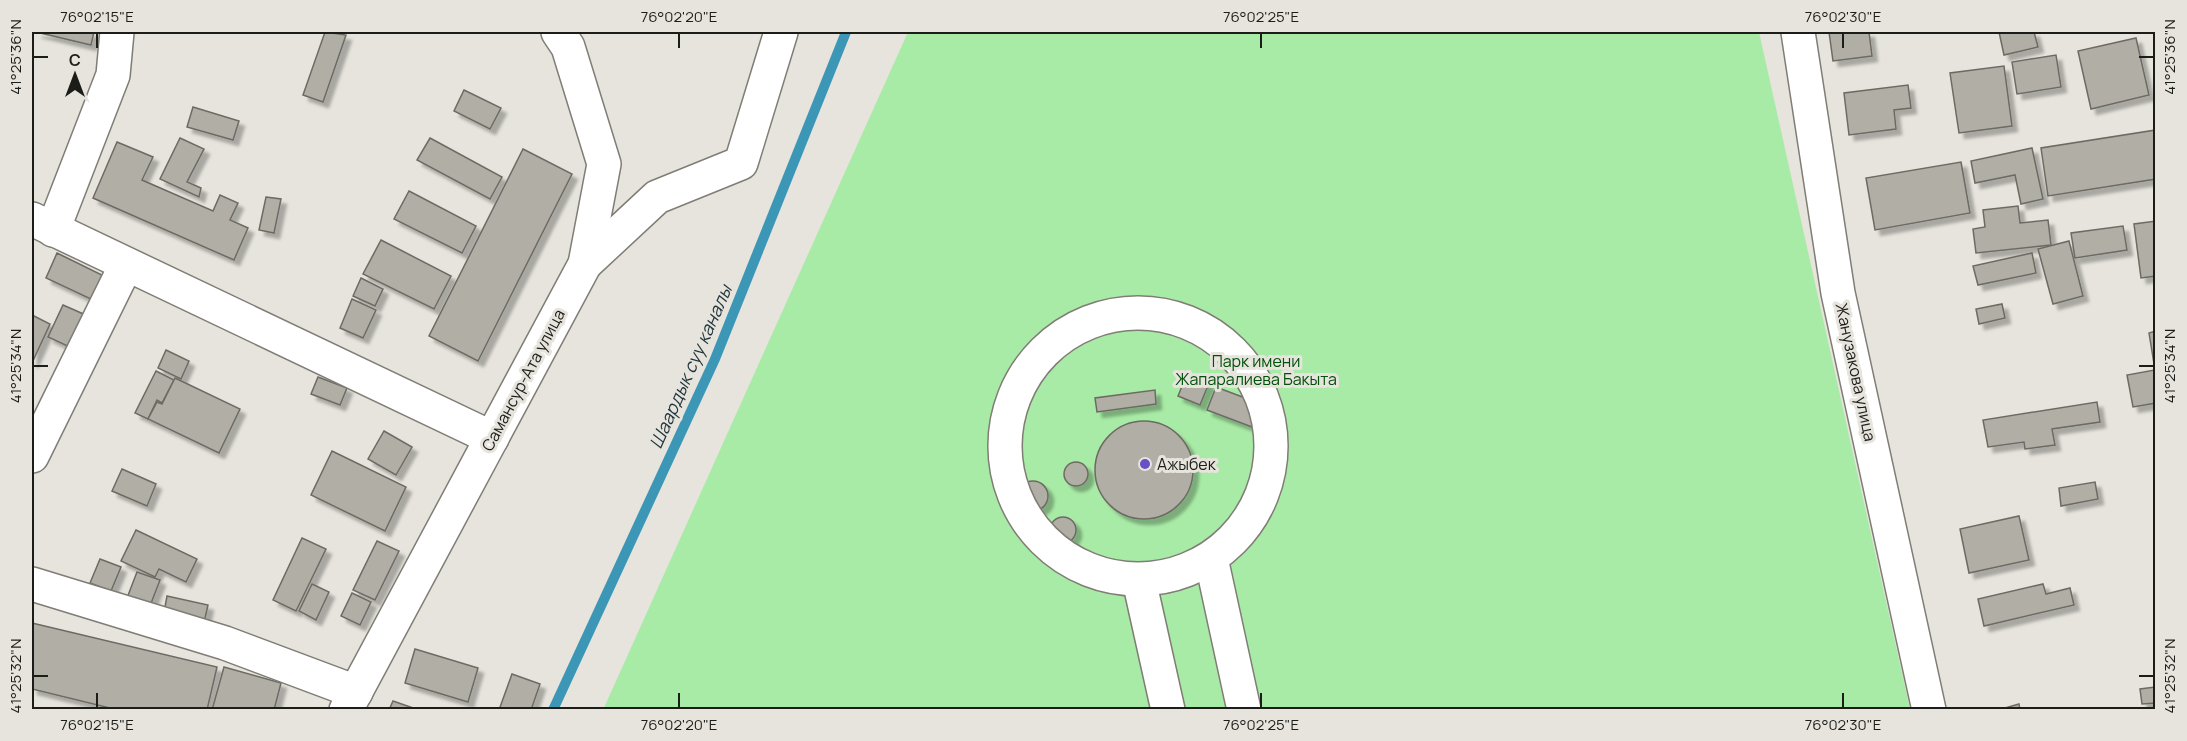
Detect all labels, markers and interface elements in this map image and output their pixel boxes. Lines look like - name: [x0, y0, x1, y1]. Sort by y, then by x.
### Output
- text: 76°02'15"E: [60, 6, 134, 27]
- text: 76°02'20"E: [641, 6, 717, 27]
- text: 76°02'25"E: [1223, 6, 1299, 27]
- text: 76°02'30"E: [1805, 6, 1881, 27]
- text: 41°25'36"N: [5, 19, 26, 95]
- text: 41°25'36"N: [2159, 19, 2180, 95]
- north arrow: [45, 45, 105, 105]
- text: С: [69, 49, 81, 71]
- water label: Шаардык суу каналы: [643, 279, 738, 452]
- street label: Жанузакова улица: [1831, 301, 1881, 443]
- street label: Самансур-Ата улица: [476, 305, 570, 455]
- text: 41°25'34"N: [5, 329, 26, 403]
- text: 41°25'34"N: [2159, 329, 2180, 403]
- park label: Парк имени Жапаралиева Бакыта: [1175, 350, 1337, 390]
- place label: Ажыбек: [1157, 453, 1217, 475]
- marker: Ажыбек: [1138, 457, 1152, 471]
- text: 41°25'32"N: [5, 639, 26, 713]
- text: 41°25'32"N: [2159, 639, 2180, 713]
- text: 76°02'15"E: [60, 714, 134, 735]
- text: 76°02'20"E: [641, 714, 717, 735]
- text: 76°02'25"E: [1223, 714, 1299, 735]
- text: 76°02'30"E: [1805, 714, 1881, 735]

